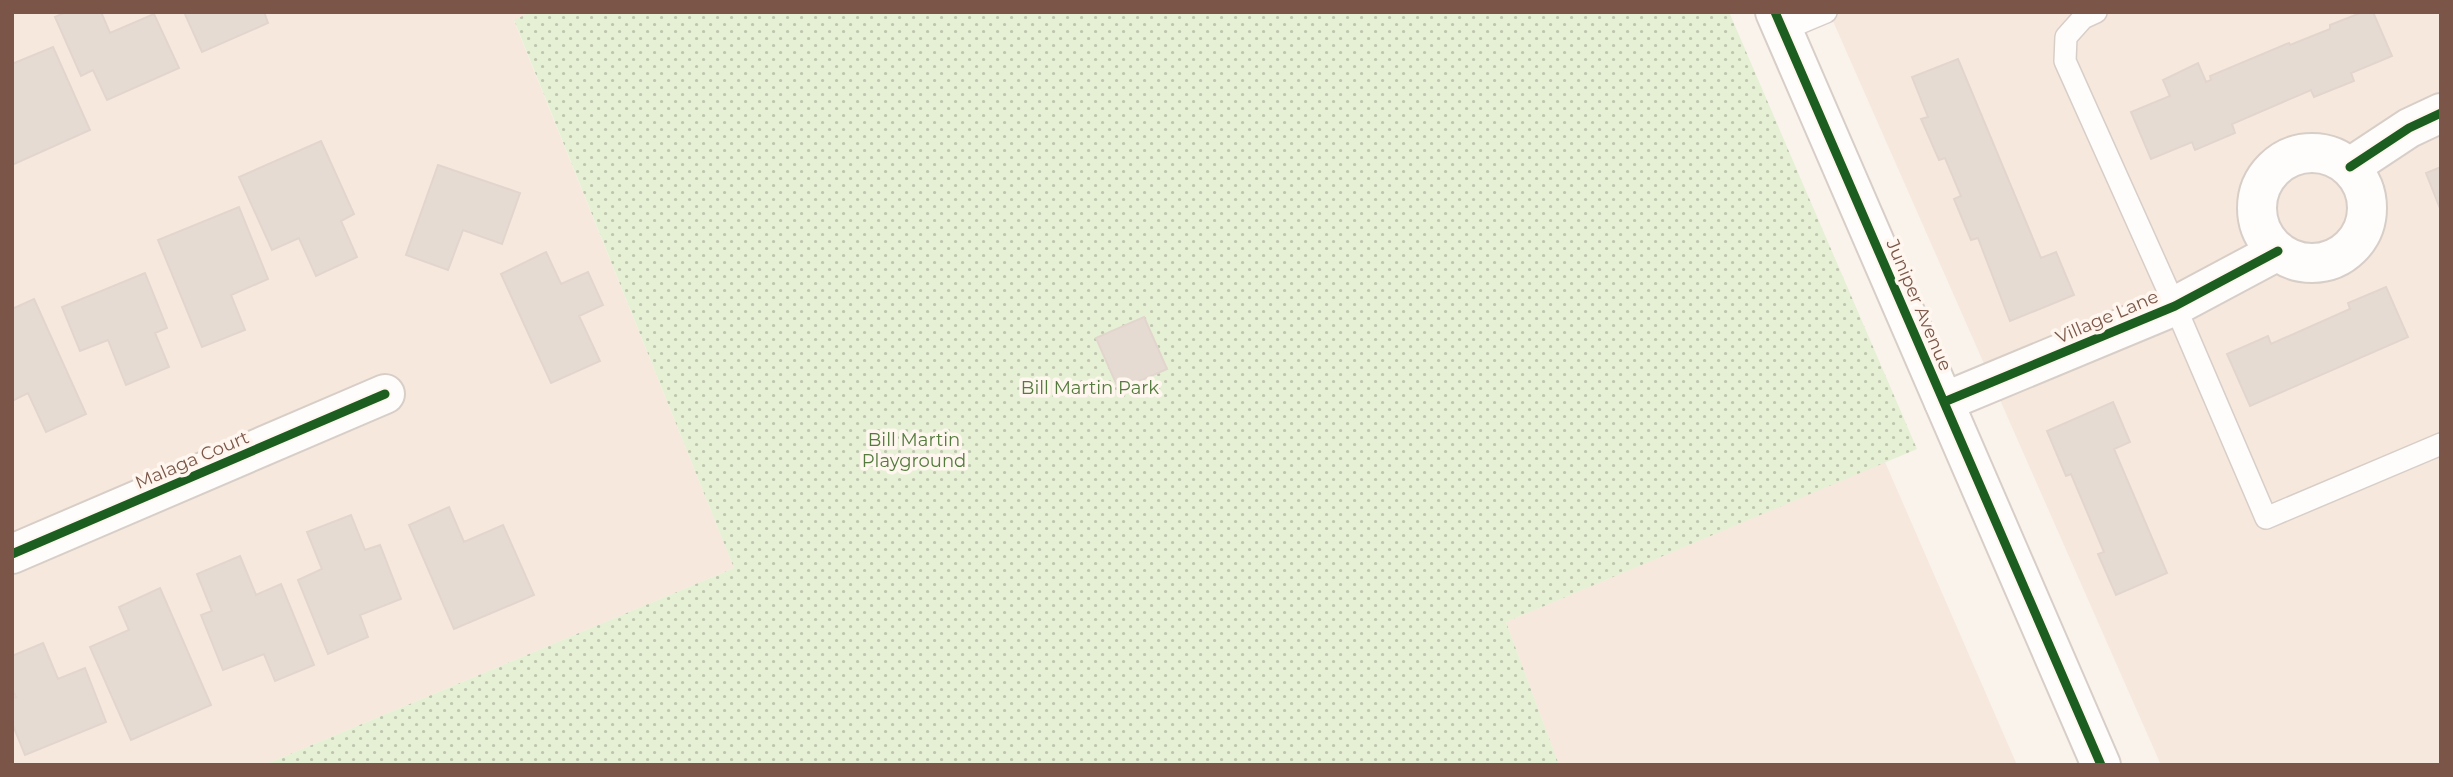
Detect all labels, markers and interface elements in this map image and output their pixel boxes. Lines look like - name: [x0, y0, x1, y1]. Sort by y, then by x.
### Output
- street label: Juniper Avenue: [1881, 235, 1957, 374]
- street label: Village Lane: [2052, 285, 2162, 349]
- park label: Bill Martin Park: [1021, 377, 1159, 399]
- street label: Malaga Court: [132, 426, 252, 494]
- park label: Bill Martin Playground: [862, 429, 966, 472]

